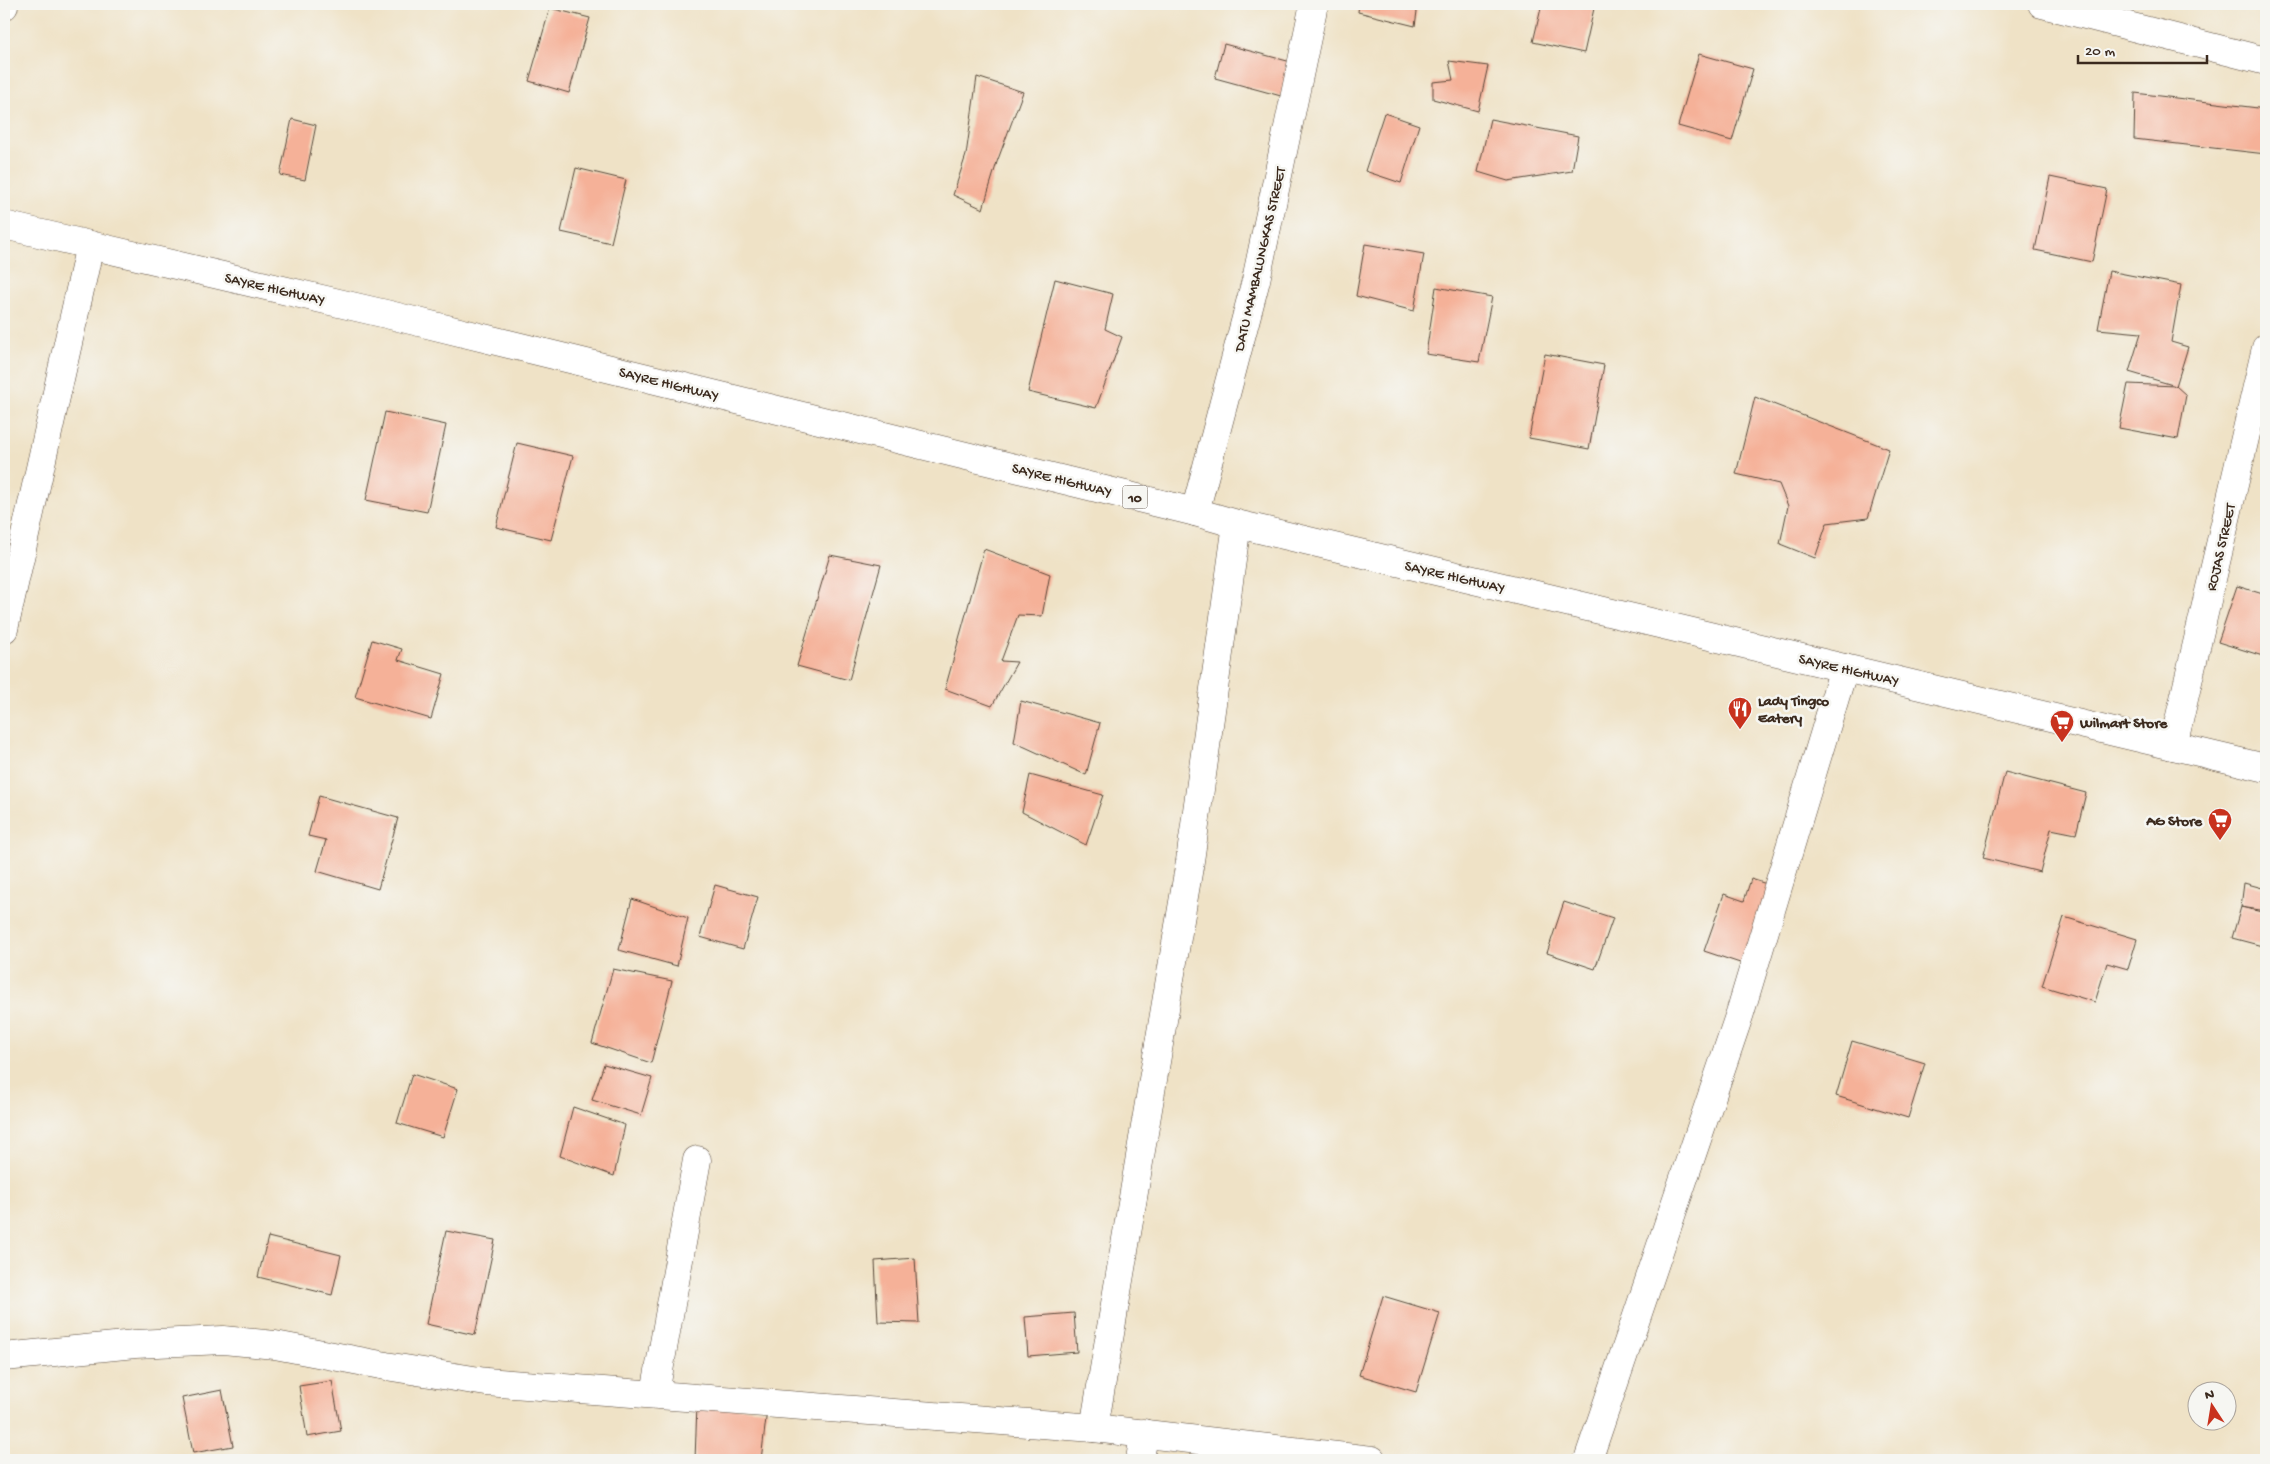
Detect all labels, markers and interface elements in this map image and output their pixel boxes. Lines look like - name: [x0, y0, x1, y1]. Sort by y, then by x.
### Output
- scale bar: [2078, 32, 2206, 64]
- text: 20 m: [2085, 43, 2115, 61]
- street label: DATU MAMBALUNGKAS STREET: [1231, 164, 1291, 354]
- street label: SAYRE HIGHWAY: [223, 270, 326, 310]
- street label: SAYRE HIGHWAY: [617, 364, 720, 406]
- street label: SAYRE HIGHWAY: [1010, 460, 1113, 502]
- road number: 10: [1122, 486, 1148, 508]
- street label: ROJAS STREET: [2203, 501, 2241, 593]
- street label: SAYRE HIGHWAY: [1403, 558, 1506, 598]
- street label: SAYRE HIGHWAY: [1797, 651, 1900, 691]
- place label: Lady Tingco Eatery: [1758, 693, 1829, 728]
- restaurant icon: Lady Tingco Eatery: [1727, 696, 1753, 730]
- supermarket icon: Wilmart Store: [2049, 709, 2075, 743]
- place label: Wilmart Store: [2079, 715, 2168, 733]
- supermarket icon: AG Store: [2207, 807, 2233, 841]
- place label: AG Store: [2145, 813, 2203, 831]
- north arrow: [2188, 1382, 2238, 1432]
- text: N: [2204, 1386, 2216, 1405]

